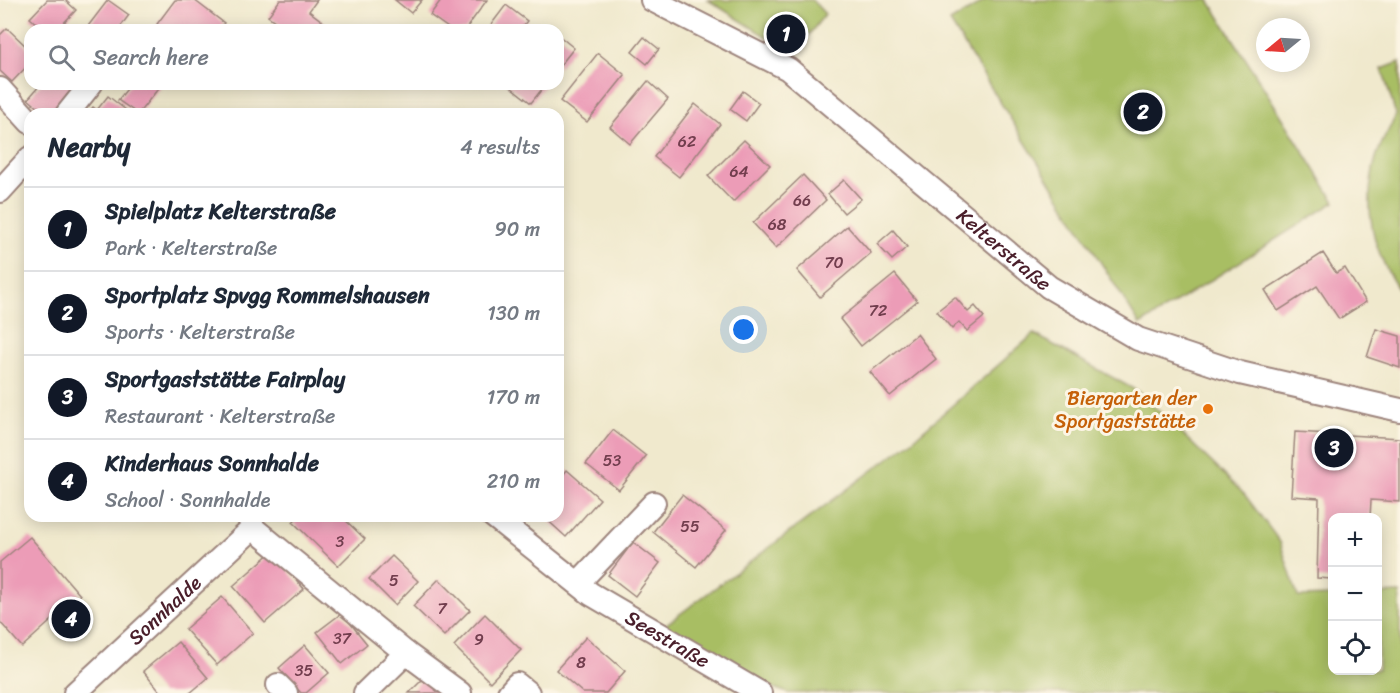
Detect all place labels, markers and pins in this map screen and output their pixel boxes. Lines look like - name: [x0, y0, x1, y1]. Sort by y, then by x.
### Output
- pin: 1: [766, 12, 806, 57]
- pin: 2: [1124, 90, 1162, 134]
- place label: Biergarten der Sportgaststätte: [1054, 381, 1198, 439]
- marker: Biergarten der Sportgaststätte: [1201, 402, 1215, 416]
- pin: 3: [1314, 426, 1354, 470]
- pin: 4: [52, 596, 90, 642]

